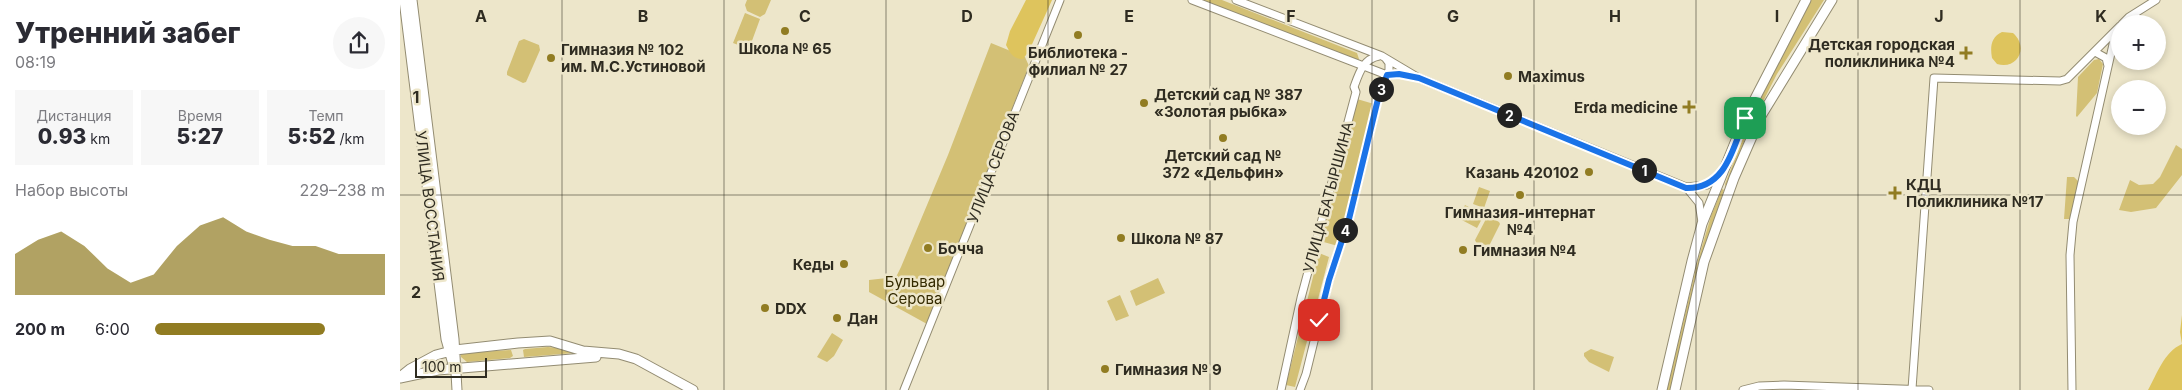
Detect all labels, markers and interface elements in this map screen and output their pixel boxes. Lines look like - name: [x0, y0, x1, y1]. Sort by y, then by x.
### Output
- text: A: [475, 6, 487, 26]
- text: B: [638, 6, 648, 26]
- text: C: [799, 6, 811, 26]
- text: D: [961, 6, 973, 26]
- text: E: [1124, 6, 1134, 26]
- text: F: [1286, 6, 1296, 26]
- text: G: [1447, 6, 1459, 26]
- text: H: [1609, 6, 1621, 26]
- text: I: [1775, 6, 1779, 26]
- text: J: [1934, 6, 1944, 26]
- text: K: [2095, 6, 2107, 26]
- map controls: [2111, 15, 2166, 135]
- button: +: [2111, 15, 2166, 70]
- text: Утренний забег: [15, 16, 240, 50]
- button: share: [333, 17, 385, 69]
- marker: Школа № 65: [779, 25, 791, 37]
- marker: Библиотека - филиал № 27: [1072, 29, 1084, 41]
- place label: Детская городская поликлиника №4: [1808, 35, 1955, 71]
- place label: Школа № 65: [738, 39, 832, 58]
- place label: Гимназия № 102 им. М.С.Устиновой: [561, 40, 705, 76]
- place label: Библиотека - филиал № 27: [1028, 43, 1128, 79]
- marker: Детская городская поликлиника №4: [1959, 46, 1973, 60]
- text: 08:19: [15, 52, 56, 72]
- marker: Гимназия № 102 им. М.С.Устиновой: [545, 52, 557, 64]
- place label: Maximus: [1518, 67, 1585, 86]
- marker: Maximus: [1502, 70, 1514, 82]
- pin: 3: [1368, 76, 1394, 102]
- button: −: [2111, 80, 2166, 135]
- text: 3: [1377, 81, 1386, 98]
- place label: Детский сад № 387 «Золотая рыбка»: [1154, 85, 1303, 121]
- text: 1: [413, 87, 419, 107]
- marker: Детский сад № 387 «Золотая рыбка»: [1138, 97, 1150, 109]
- pin: [1724, 97, 1766, 139]
- place label: Erda medicine: [1574, 98, 1678, 117]
- marker: Erda medicine: [1682, 100, 1696, 114]
- pin: 2: [1496, 102, 1522, 128]
- icon: arrive: [1731, 104, 1759, 132]
- text: Дистанция: [37, 107, 111, 124]
- text: Время: [178, 107, 222, 124]
- text: Темп: [308, 107, 344, 124]
- text: 2: [1505, 107, 1514, 124]
- street label: УЛИЦА СЕРОВА: [963, 108, 1023, 226]
- street label: УЛИЦА БАТЫРШИНА: [1299, 119, 1357, 275]
- text: 0.93: [38, 124, 86, 149]
- text: 5:27: [177, 124, 223, 149]
- text: 5:52: [287, 124, 336, 149]
- text: km: [86, 130, 110, 147]
- text: /km: [336, 130, 365, 147]
- street label: УЛИЦА ВОССТАНИЯ: [411, 130, 449, 282]
- marker: Детский сад № 372 «Дельфин»: [1217, 132, 1229, 144]
- place label: Детский сад № 372 «Дельфин»: [1162, 146, 1284, 182]
- pin: 1: [1632, 158, 1656, 182]
- text: 1: [1641, 162, 1648, 179]
- place label: Казань 420102: [1466, 163, 1579, 182]
- marker: Казань 420102: [1583, 166, 1595, 178]
- place label: КДЦ Поликлиника №17: [1906, 175, 2044, 211]
- text: Набор высоты: [15, 180, 128, 200]
- text: 229–238 m: [300, 180, 385, 200]
- marker: КДЦ Поликлиника №17: [1888, 186, 1902, 200]
- marker: Гимназия-интернат №4: [1514, 189, 1526, 201]
- place label: Гимназия-интернат №4: [1445, 203, 1595, 239]
- pin: 4: [1332, 218, 1358, 242]
- text: 4: [1341, 222, 1350, 239]
- place label: Школа № 87: [1131, 229, 1224, 248]
- marker: Школа № 87: [1115, 232, 1127, 244]
- place label: Бочча: [938, 239, 984, 258]
- place label: Гимназия №4: [1473, 241, 1576, 260]
- marker: Бочча: [922, 242, 934, 254]
- marker: Гимназия №4: [1457, 244, 1469, 256]
- place label: Кеды: [793, 255, 834, 274]
- marker: Кеды: [838, 258, 850, 270]
- park label: Бульвар Серова: [885, 272, 945, 308]
- text: 2: [411, 282, 421, 302]
- place label: DDX: [775, 299, 807, 318]
- pin: [1298, 299, 1340, 341]
- marker: DDX: [759, 302, 771, 314]
- icon: check: [1305, 306, 1333, 334]
- place label: Дан: [847, 309, 878, 328]
- marker: Дан: [831, 312, 843, 324]
- text: 200 m: [15, 319, 65, 339]
- text: 6:00: [95, 319, 130, 339]
- scale bar: [415, 355, 488, 378]
- text: 100 m: [422, 358, 462, 375]
- place label: Гимназия № 9: [1115, 360, 1222, 379]
- marker: Гимназия № 9: [1099, 363, 1111, 375]

